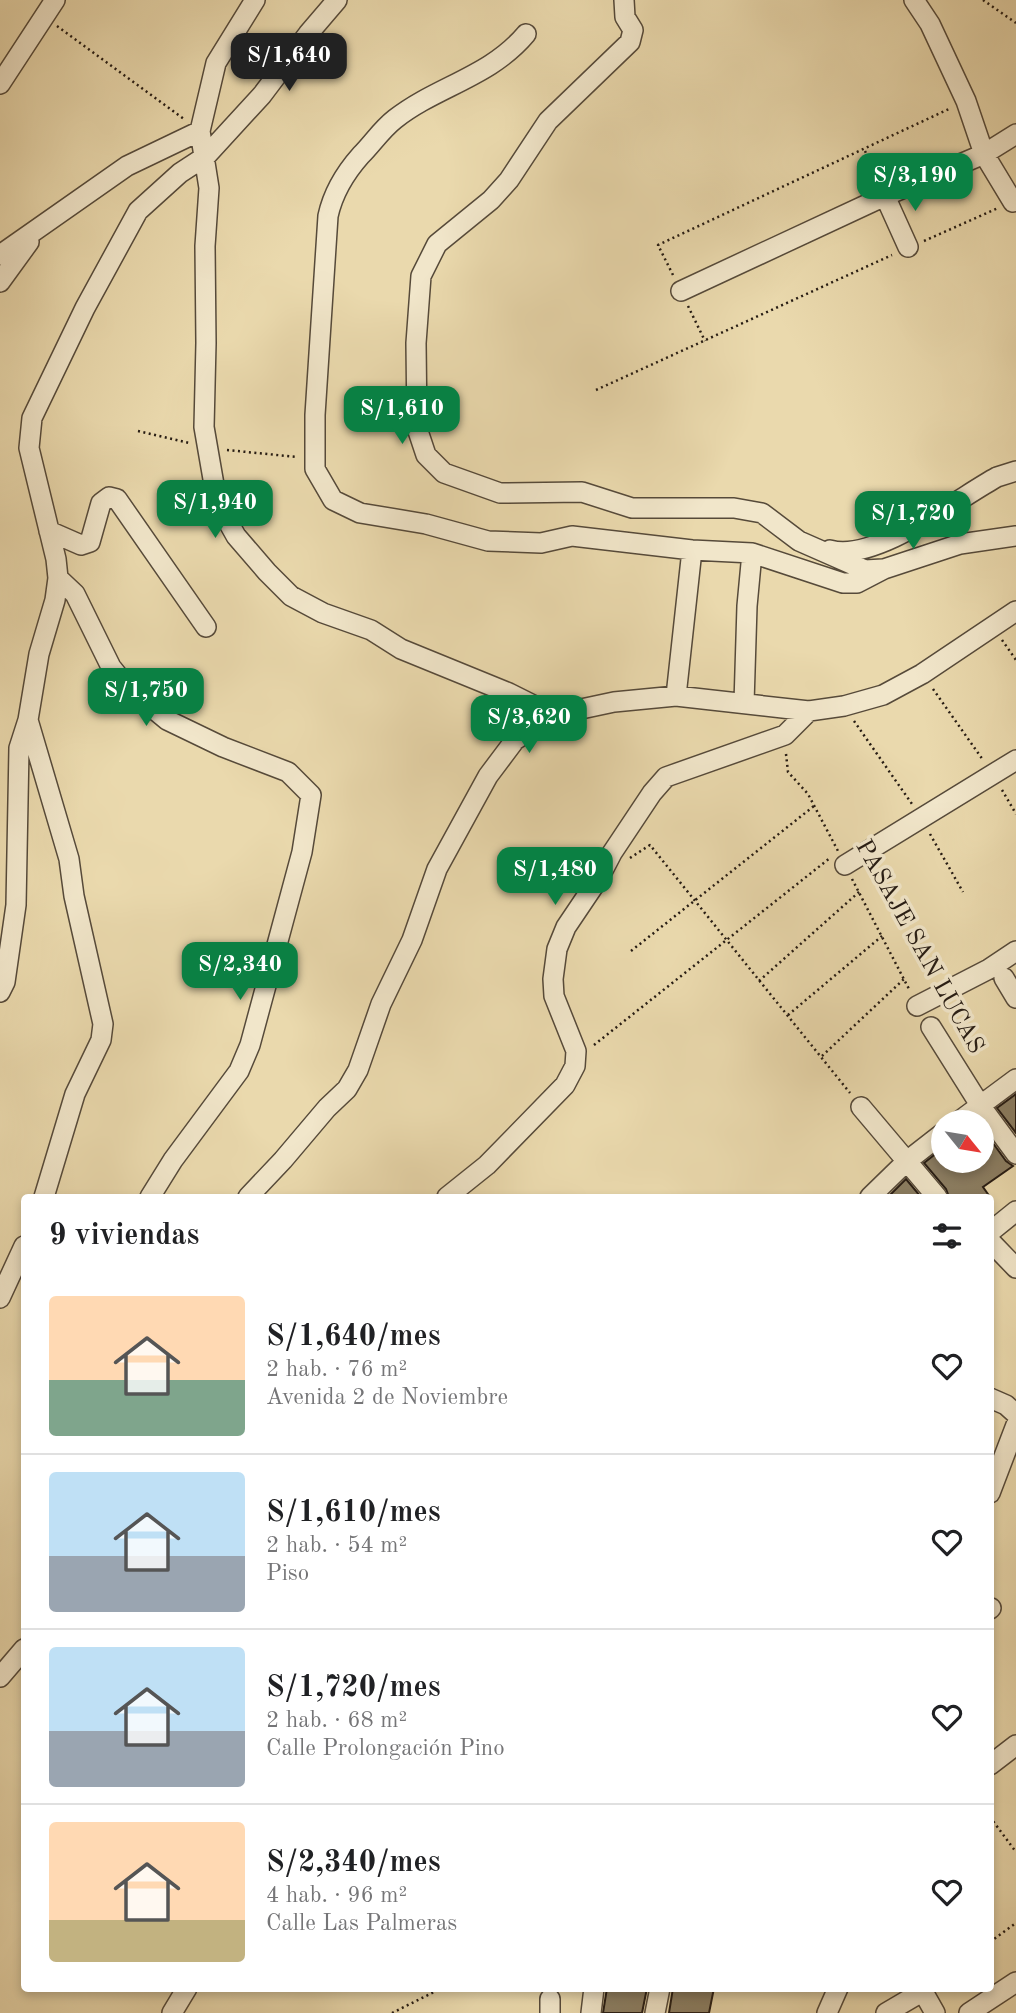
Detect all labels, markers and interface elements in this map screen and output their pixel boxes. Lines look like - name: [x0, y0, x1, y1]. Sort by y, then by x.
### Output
- pin: S/1,640: [224, 34, 354, 93]
- text: S/1,640: [247, 44, 331, 67]
- pin: S/3,190: [850, 154, 980, 213]
- text: S/3,190: [873, 164, 957, 187]
- pin: S/1,610: [337, 386, 467, 446]
- text: S/1,610: [360, 397, 444, 420]
- pin: S/1,940: [150, 480, 280, 540]
- text: S/1,940: [173, 491, 257, 514]
- pin: S/1,720: [848, 491, 978, 551]
- text: S/1,720: [871, 502, 955, 525]
- pin: S/1,750: [81, 668, 211, 728]
- text: S/1,750: [104, 679, 188, 702]
- pin: S/3,620: [464, 696, 594, 755]
- text: S/3,620: [487, 706, 571, 729]
- street label: PASAJE SAN LUCAS: [850, 836, 988, 1058]
- pin: S/1,480: [490, 848, 620, 907]
- text: S/1,480: [513, 858, 597, 881]
- pin: S/2,340: [175, 942, 305, 1002]
- text: S/2,340: [198, 953, 282, 976]
- north arrow: [931, 1110, 994, 1172]
- map controls: [931, 1110, 994, 1173]
- icon: filters: [928, 1217, 966, 1255]
- text: 9 viviendas: [49, 1221, 199, 1251]
- text: S/1,640/mes: [266, 1322, 441, 1352]
- icon: home: [105, 1324, 189, 1408]
- icon: heart: [928, 1347, 966, 1385]
- text: 2 hab. · 76 m²: [266, 1358, 407, 1381]
- text: Avenida 2 de Noviembre: [266, 1386, 508, 1409]
- text: S/1,610/mes: [266, 1498, 441, 1528]
- icon: home: [105, 1500, 189, 1584]
- icon: heart: [928, 1523, 966, 1561]
- text: 2 hab. · 54 m²: [266, 1534, 407, 1557]
- text: Piso: [266, 1562, 309, 1585]
- text: S/1,720/mes: [266, 1673, 441, 1703]
- icon: home: [105, 1675, 189, 1759]
- icon: heart: [928, 1698, 966, 1736]
- text: 2 hab. · 68 m²: [266, 1709, 407, 1732]
- text: Calle Prolongación Pino: [266, 1737, 505, 1760]
- text: S/2,340/mes: [266, 1848, 441, 1878]
- icon: home: [105, 1850, 189, 1934]
- icon: heart: [928, 1873, 966, 1911]
- text: 4 hab. · 96 m²: [266, 1884, 407, 1907]
- text: Calle Las Palmeras: [266, 1912, 457, 1935]

